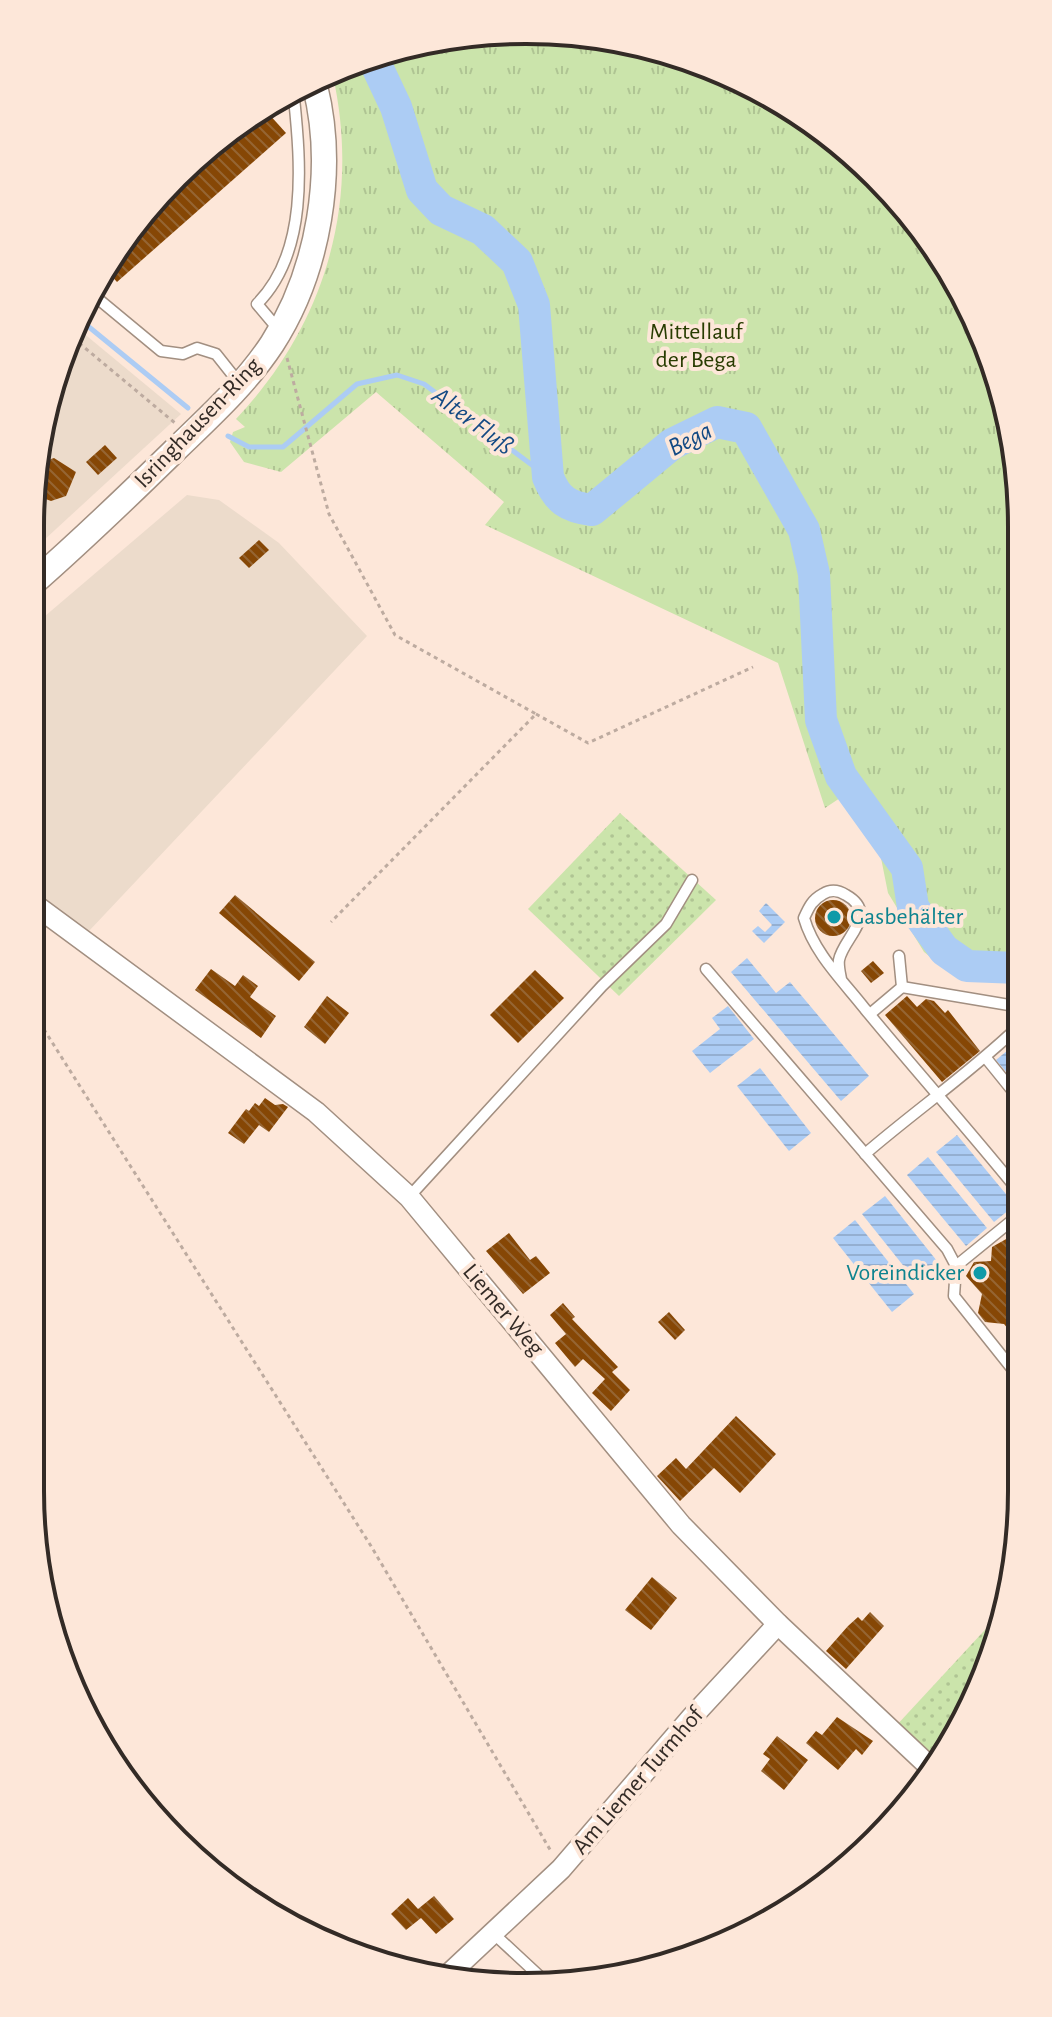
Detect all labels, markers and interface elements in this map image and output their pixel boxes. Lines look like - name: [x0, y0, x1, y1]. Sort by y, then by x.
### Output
- park label: Mittellauf der Bega: [650, 320, 744, 372]
- street label: Isringhausen-Ring: [130, 353, 266, 493]
- water label: Alter Fluß: [427, 382, 518, 460]
- water label: Bega: [664, 417, 716, 461]
- place label: Gasbehälter: [850, 905, 963, 929]
- marker: Gasbehälter: [825, 908, 843, 926]
- street label: Liemer Weg: [458, 1259, 548, 1361]
- place label: Voreindicker: [846, 1261, 964, 1285]
- marker: Voreindicker: [971, 1264, 989, 1282]
- street label: Am Liemer Turmhof: [568, 1702, 709, 1859]

